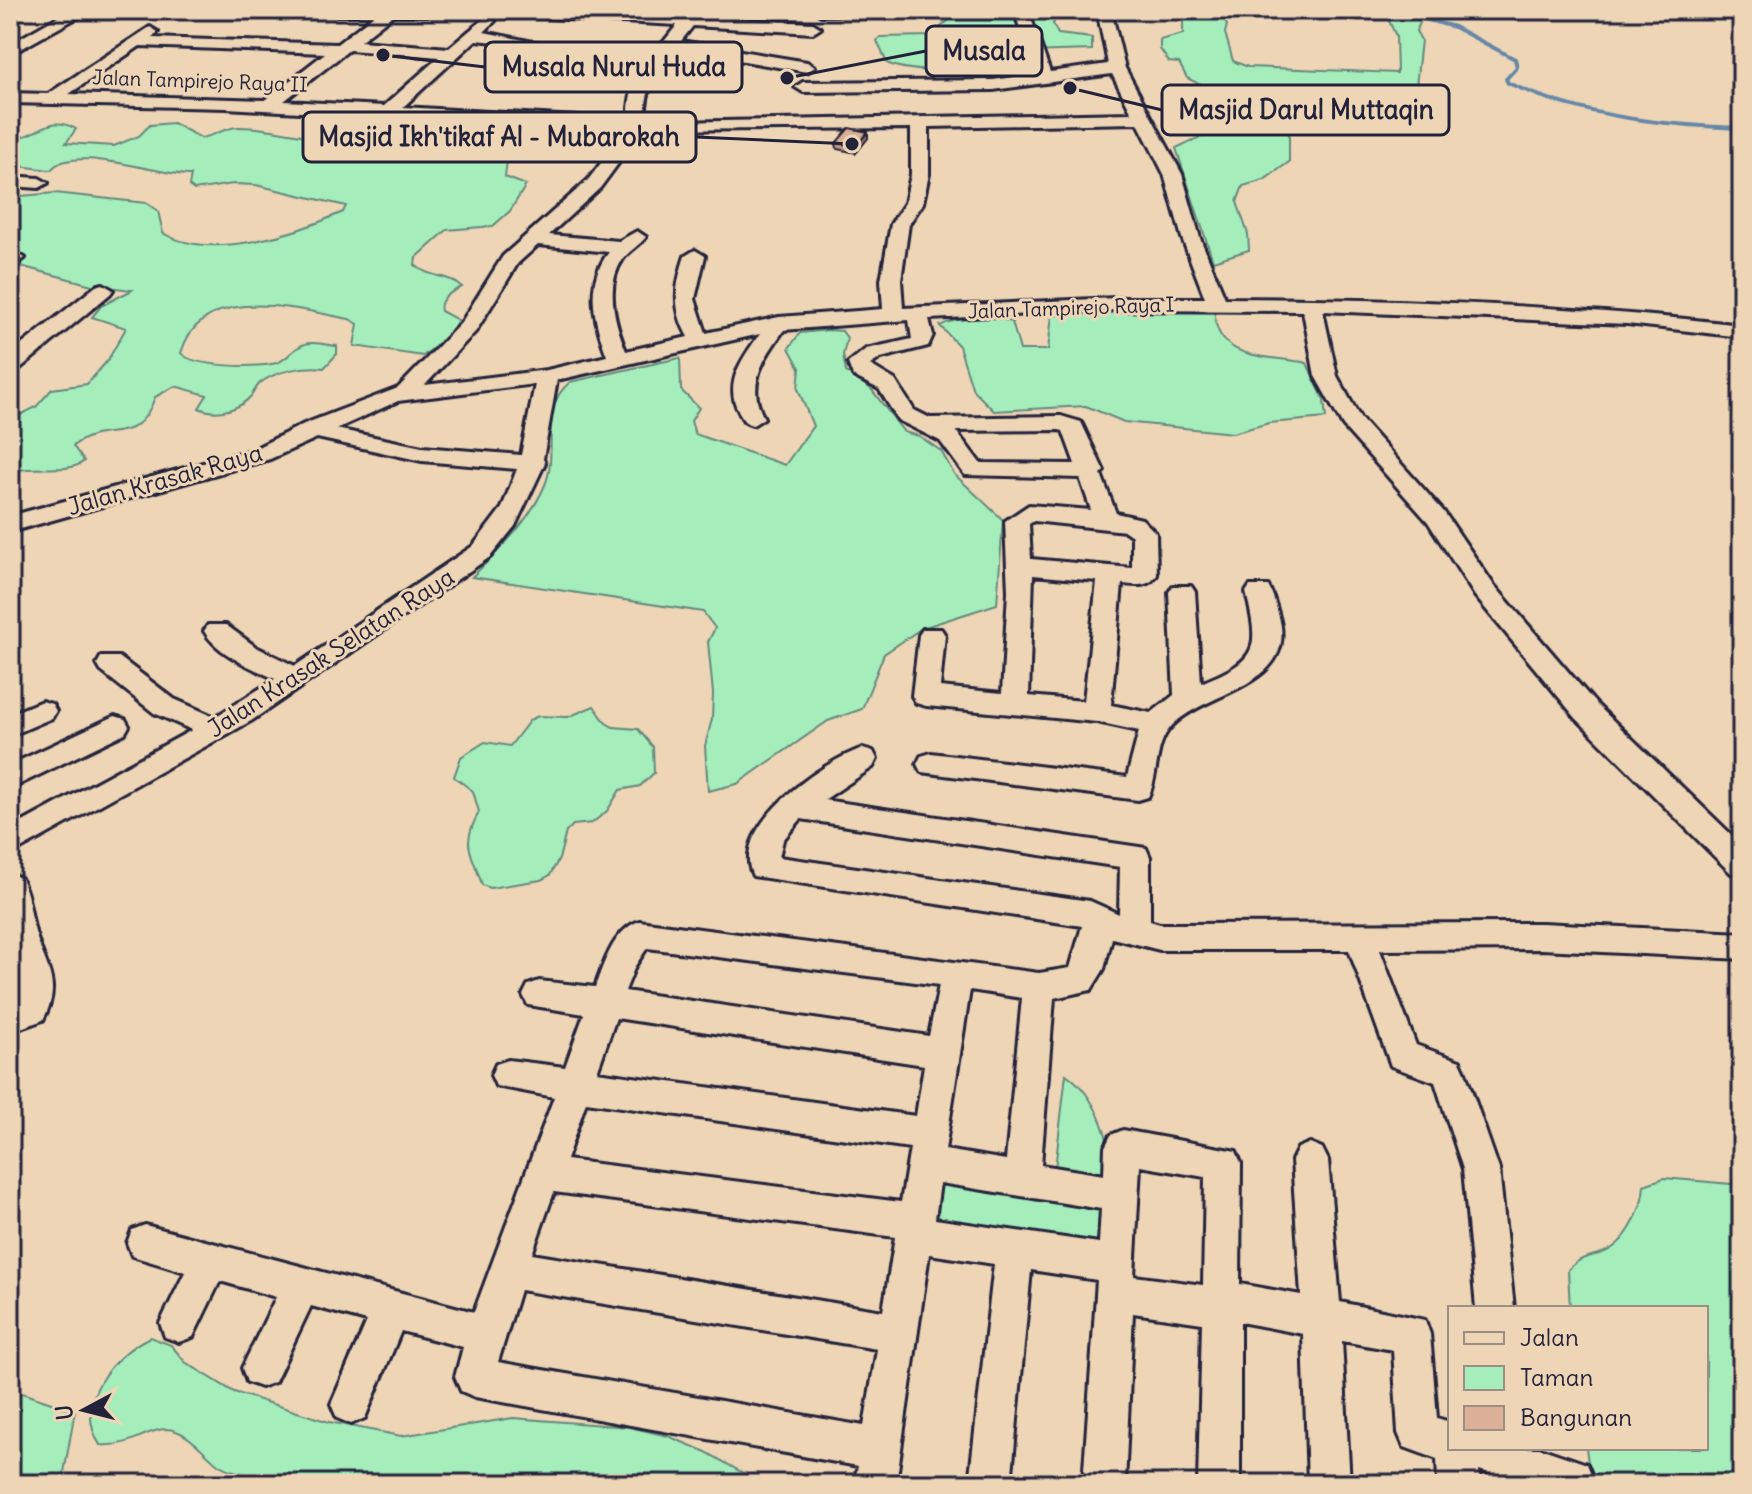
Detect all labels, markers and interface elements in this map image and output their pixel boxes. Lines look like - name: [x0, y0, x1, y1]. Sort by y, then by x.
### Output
- callout: Musala: [926, 26, 1042, 76]
- text: Musala: [942, 34, 1026, 67]
- callout: Musala Nurul Huda: [485, 42, 742, 92]
- text: Musala Nurul Huda: [502, 50, 726, 83]
- street label: Jalan Tampirejo Raya II: [92, 64, 308, 97]
- callout: Masjid Darul Muttaqin: [1162, 85, 1449, 135]
- text: Masjid Darul Muttaqin: [1178, 93, 1434, 126]
- callout: Masjid Ikh'tikaf Al - Mubarokah: [303, 112, 696, 162]
- text: Masjid Ikh'tikaf Al - Mubarokah: [318, 120, 680, 153]
- street label: Jalan Tampirejo Raya I: [967, 291, 1175, 324]
- street label: Jalan Krasak Raya: [64, 437, 266, 521]
- street label: Jalan Krasak Selatan Raya: [202, 561, 459, 743]
- legend: [1448, 1306, 1708, 1450]
- text: Jalan: [1520, 1322, 1579, 1352]
- text: Taman: [1520, 1362, 1593, 1392]
- north arrow: [44, 1370, 124, 1450]
- text: Bangunan: [1520, 1402, 1632, 1432]
- text: U: [49, 1403, 79, 1422]

